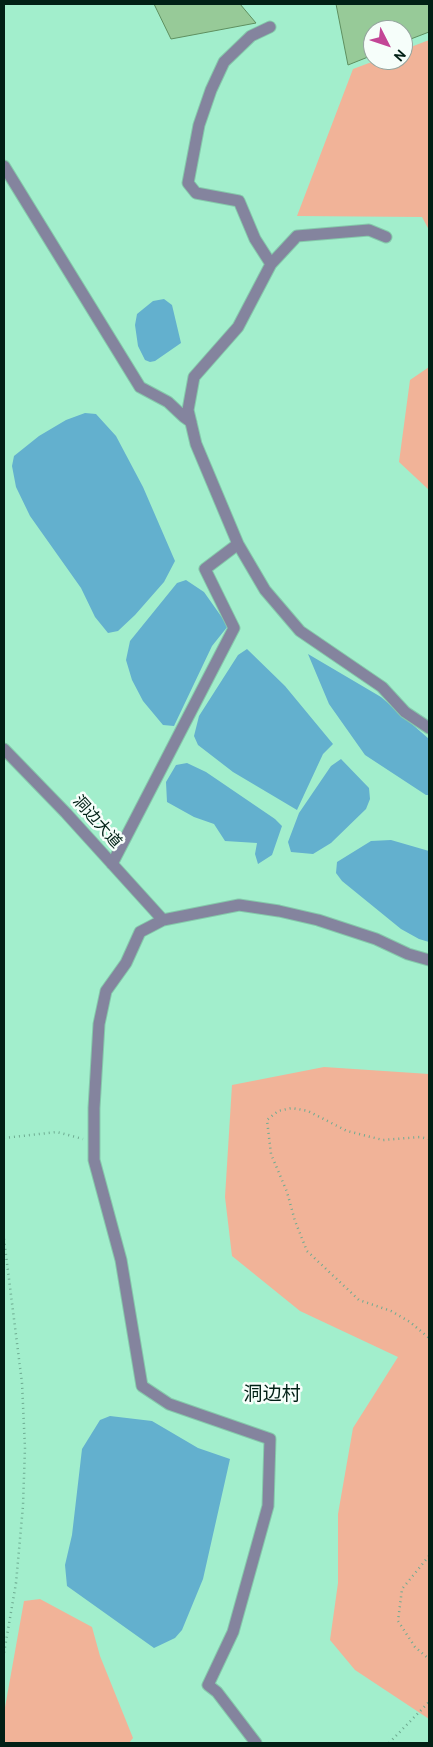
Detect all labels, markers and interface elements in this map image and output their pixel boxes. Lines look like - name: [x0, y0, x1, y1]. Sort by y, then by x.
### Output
- north arrow: [363, 20, 413, 70]
- text: N: [389, 45, 409, 64]
- street label: 洞边大道: [67, 793, 125, 853]
- district label: 洞边村: [244, 1385, 300, 1407]

